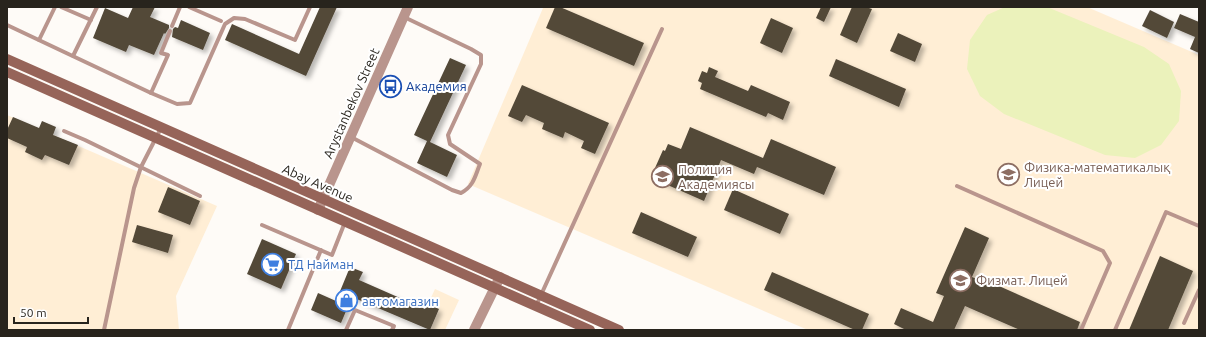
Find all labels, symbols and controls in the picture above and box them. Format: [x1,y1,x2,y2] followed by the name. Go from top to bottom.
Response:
[320,46,382,160] street label: Arystanbekov Street
[378,73,404,99] bus stop icon: Академия
[406,79,467,93] place label: Академия
[1024,160,1170,189] place label: Физика-математикалық Лицей
[281,161,355,205] street label: Abay Avenue
[996,161,1022,187] school or university icon: Физика-математикалық Лицей
[678,162,754,191] place label: Полиция Академиясы
[650,163,676,189] school or university icon: Полиция Академиясы
[259,251,285,277] supermarket icon: ТД Найман
[288,257,354,271] place label: ТД Найман
[947,267,973,293] school or university icon: Физмат. Лицей
[976,273,1068,287] place label: Физмат. Лицей
[334,288,360,314] shop icon: автомагазин
[362,294,439,308] place label: автомагазин
[14,299,88,325] scale bar
[20,306,47,319] text: 50 m

